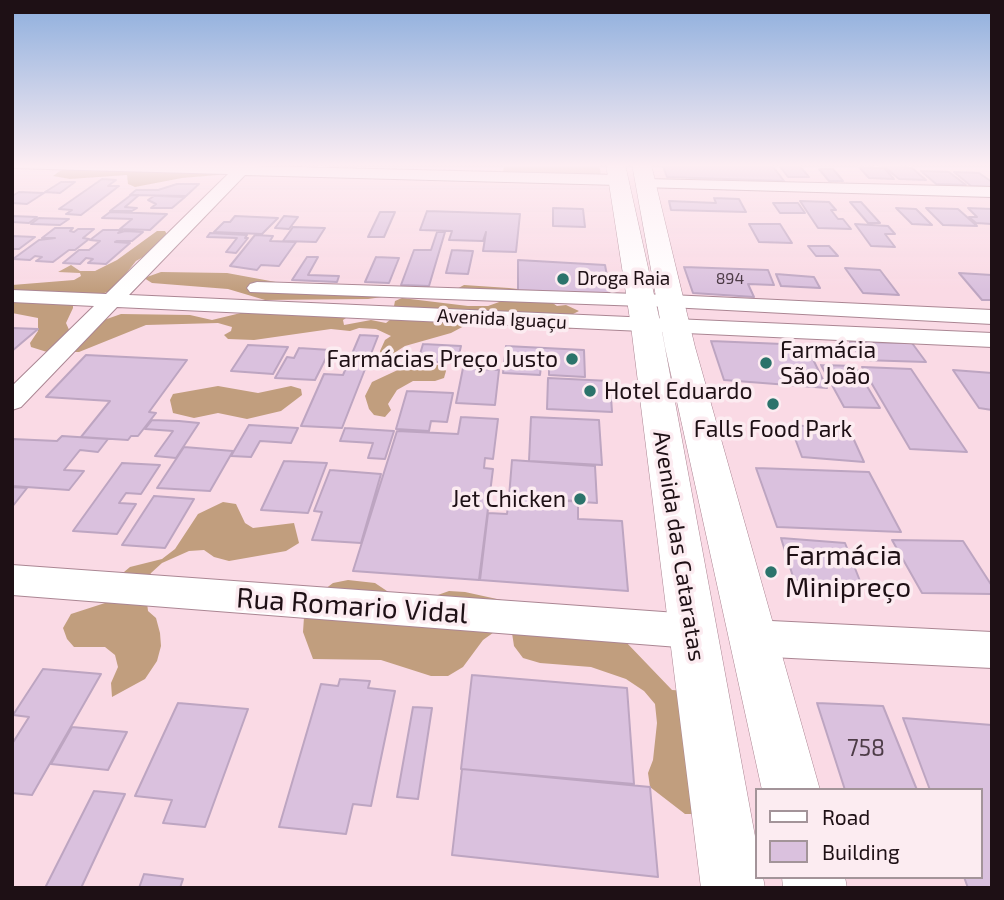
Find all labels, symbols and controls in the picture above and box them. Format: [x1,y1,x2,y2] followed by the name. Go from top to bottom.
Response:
[577,268,670,290] place label: Droga Raia
[716,269,744,289] house number: 894
[555,271,571,287] marker: Droga Raia
[437,304,567,334] street label: Avenida Iguaçu
[780,336,876,390] place label: Farmácia São João
[327,345,558,373] place label: Farmácias Preço Justo
[564,351,580,367] marker: Farmácias Preço Justo
[758,355,774,371] marker: Farmácia São João
[604,377,753,405] place label: Hotel Eduardo
[582,383,598,399] marker: Hotel Eduardo
[765,396,781,412] marker: Falls Food Park
[694,415,852,443] place label: Falls Food Park
[647,429,711,663] street label: Avenida das Cataratas
[451,485,566,513] place label: Jet Chicken
[572,491,588,507] marker: Jet Chicken
[785,539,911,605] place label: Farmácia Minipreço
[763,564,779,580] marker: Farmácia Minipreço
[235,581,469,631] street label: Rua Romario Vidal
[847,734,885,762] house number: 758
[755,788,983,879] legend
[822,804,870,829] text: Road
[822,839,900,864] text: Building

